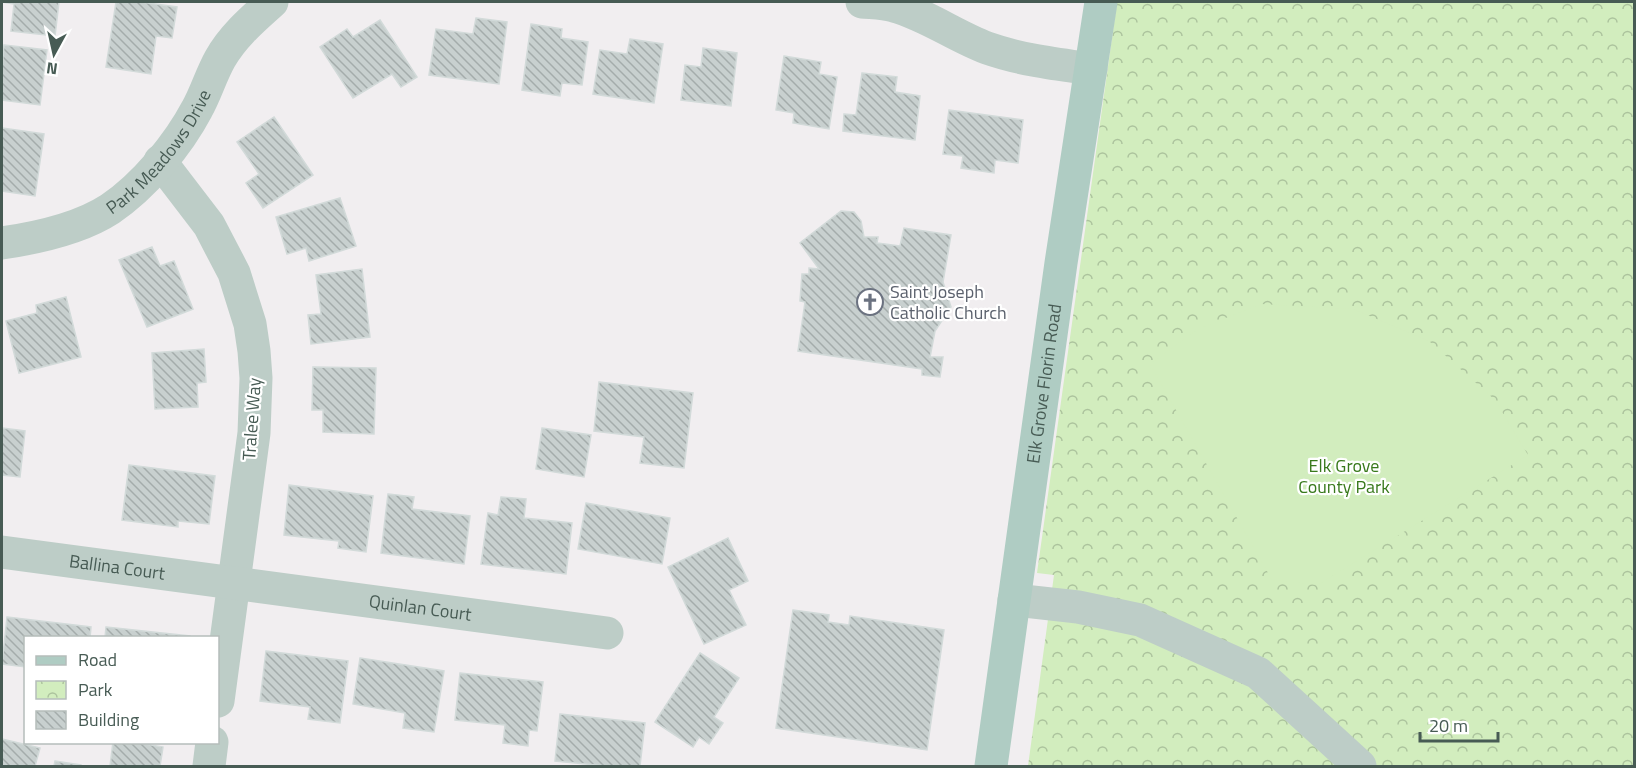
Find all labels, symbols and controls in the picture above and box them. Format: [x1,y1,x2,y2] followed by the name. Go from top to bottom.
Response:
[24,24,84,84] north arrow
[45,56,59,82] text: N
[100,85,218,221] street label: Park Meadows Drive
[890,278,1007,326] place label: Saint Joseph Catholic Church
[855,287,885,317] church icon: Saint Joseph Catholic Church
[1019,302,1068,465] street label: Elk Grove Florin Road
[235,376,268,461] street label: Tralee Way
[1298,452,1390,500] park label: Elk Grove County Park
[67,547,167,587] street label: Ballina Court
[367,587,474,628] street label: Quinlan Court
[24,636,219,744] legend
[78,646,117,673] text: Road
[78,676,113,703] text: Park
[1420,705,1498,743] scale bar
[78,706,139,733] text: Building
[1429,712,1468,739] text: 20 m

